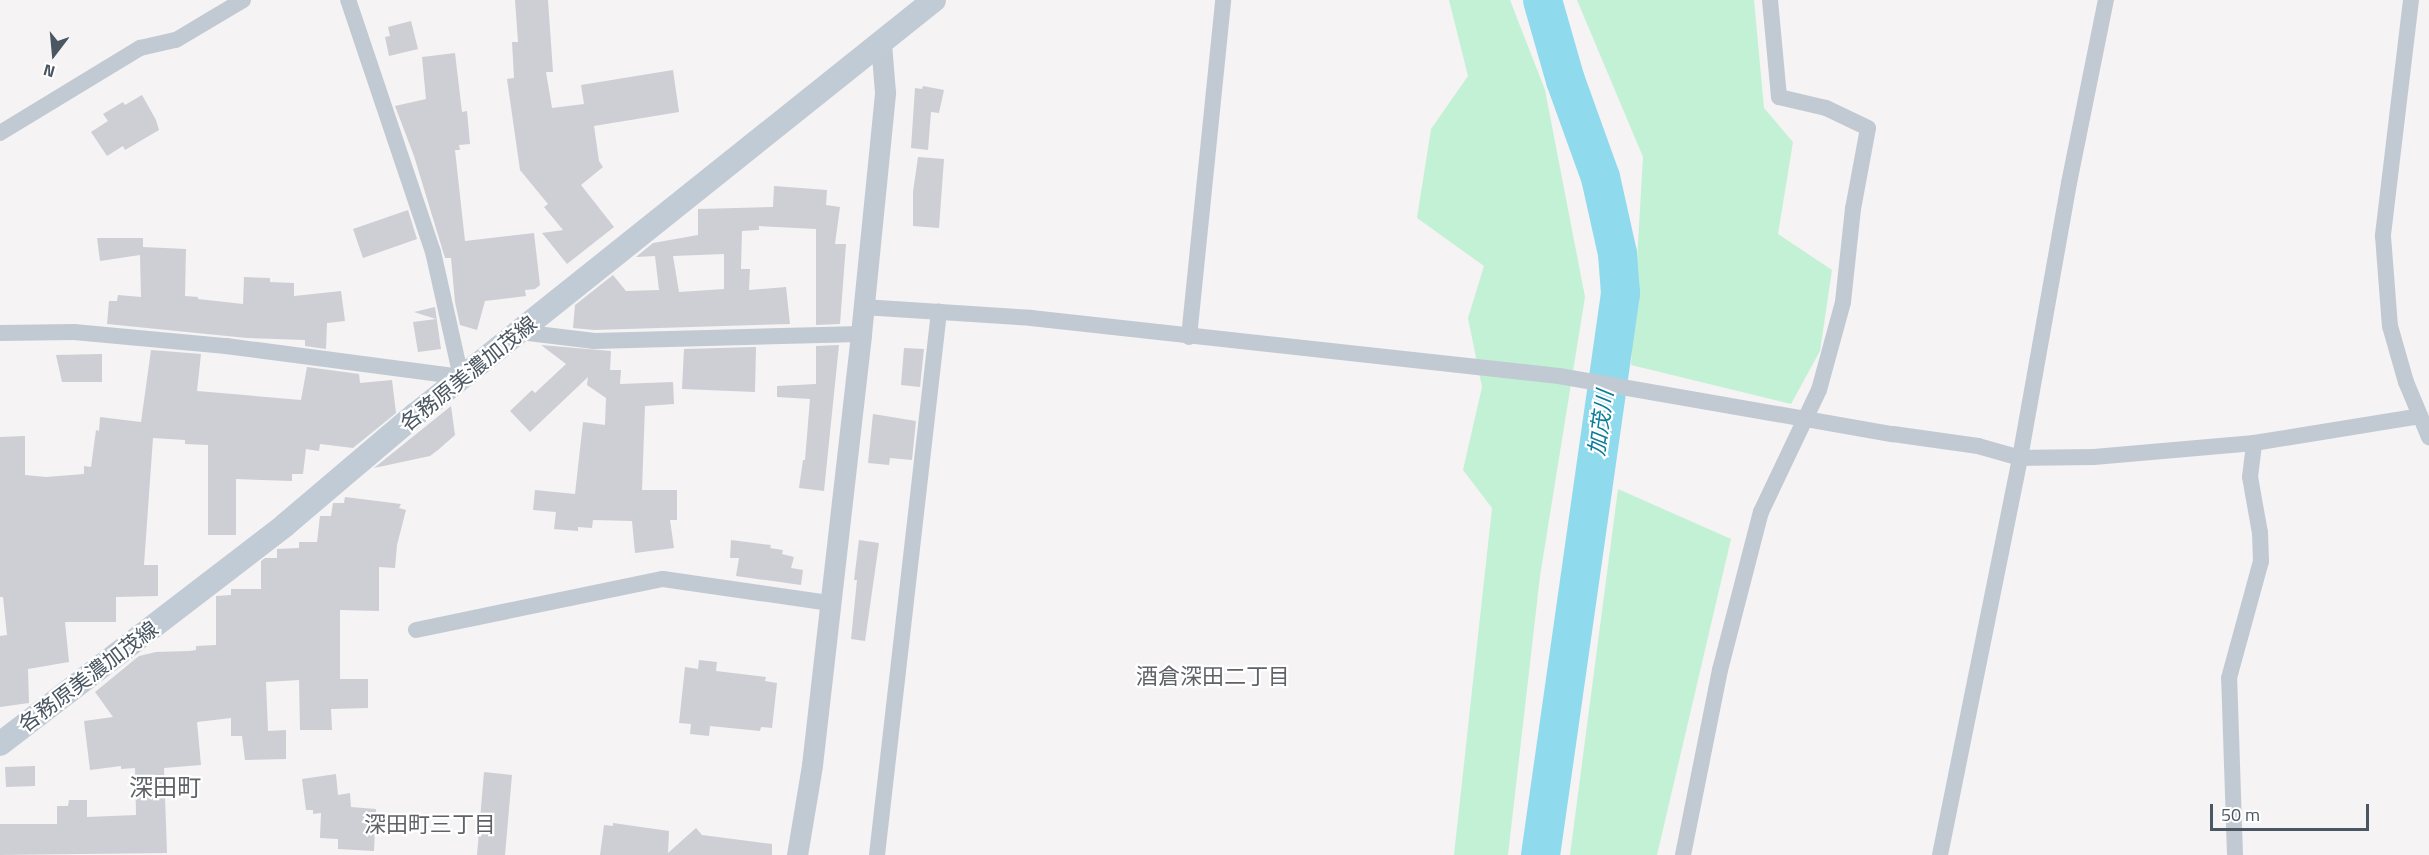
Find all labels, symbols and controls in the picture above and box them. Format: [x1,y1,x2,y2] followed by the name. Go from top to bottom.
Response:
[24,24,84,84] north arrow
[40,58,58,84] text: N
[395,310,541,436] street label: 各務原美濃加茂線
[1583,388,1619,458] water label: 加茂川
[13,615,163,737] street label: 各務原美濃加茂線
[1136,664,1290,690] district label: 酒倉深田二丁目
[129,774,201,802] district label: 深田町
[2213,792,2372,830] scale bar
[2221,801,2260,828] text: 50 m
[364,812,496,838] district label: 深田町三丁目

